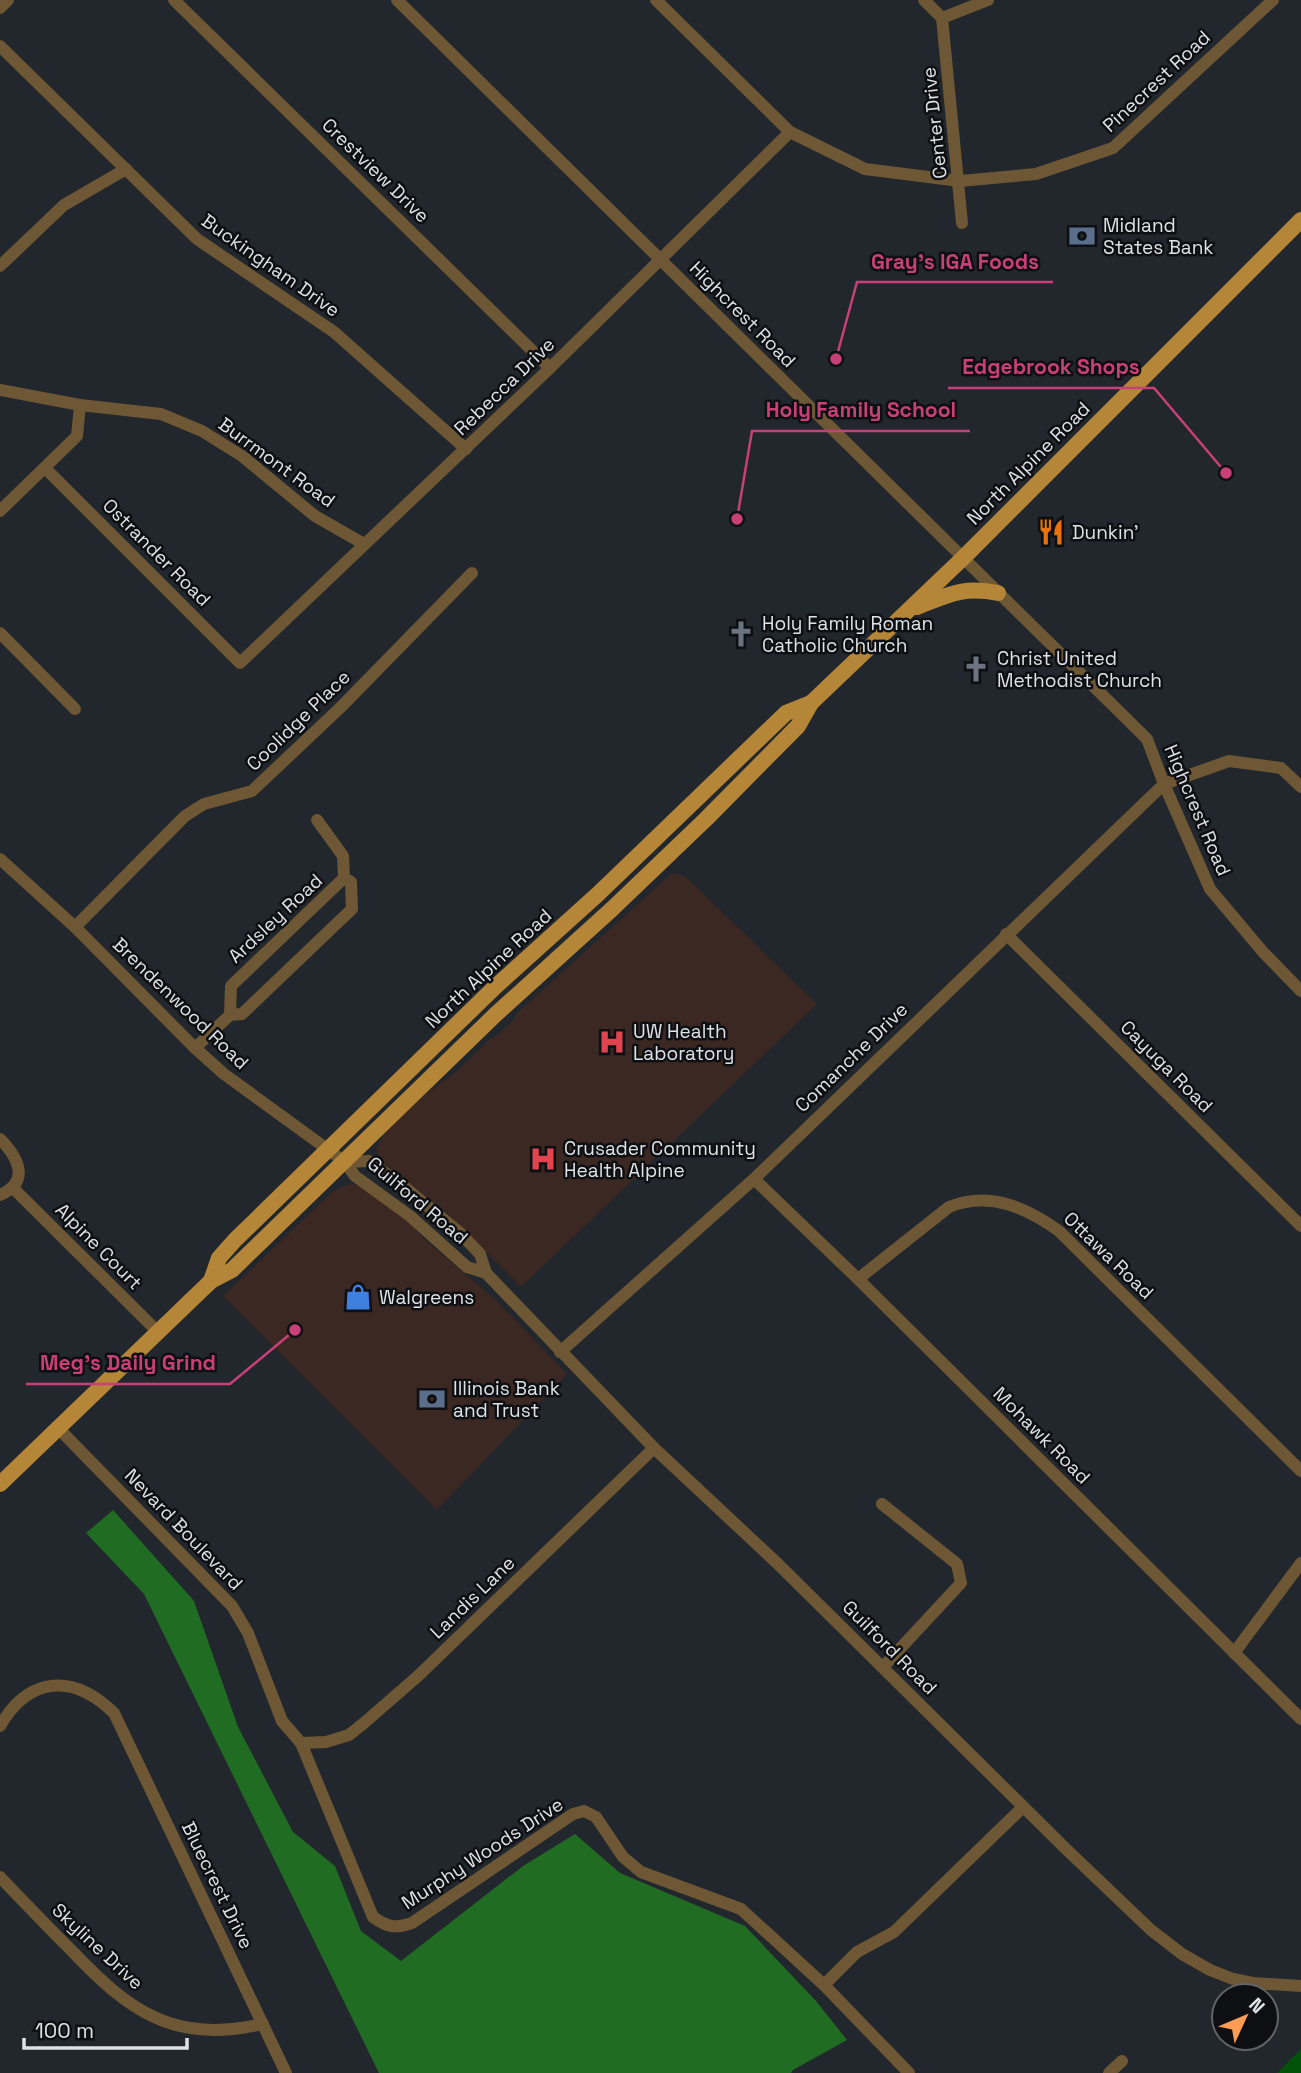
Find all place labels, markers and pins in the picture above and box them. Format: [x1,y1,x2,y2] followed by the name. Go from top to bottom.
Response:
[1103,213,1214,260] place label: Midland States Bank
[1067,221,1097,251] bank icon: Midland States Bank
[857,240,1053,282] callout: Gray's IGA Foods
[948,346,1154,388] callout: Edgebrook Shops
[752,389,970,431] callout: Holy Family School
[1036,517,1066,547] restaurant icon: Dunkin'
[1072,520,1139,545] place label: Dunkin'
[762,611,933,658] place label: Holy Family Roman Catholic Church
[726,619,756,649] church icon: Holy Family Roman Catholic Church
[997,646,1162,693] place label: Christ United Methodist Church
[961,654,991,684] church icon: Christ United Methodist Church
[633,1019,734,1066] place label: UW Health Laboratory
[597,1027,627,1057] hospital icon: UW Health Laboratory
[564,1136,756,1183] place label: Crusader Community Health Alpine
[528,1144,558,1174] hospital icon: Crusader Community Health Alpine
[343,1282,373,1312] shop icon: Walgreens
[379,1285,474,1310] place label: Walgreens
[26,1342,230,1384] callout: Meg's Daily Grind
[453,1376,560,1423] place label: Illinois Bank and Trust
[417,1384,447,1414] bank icon: Illinois Bank and Trust

